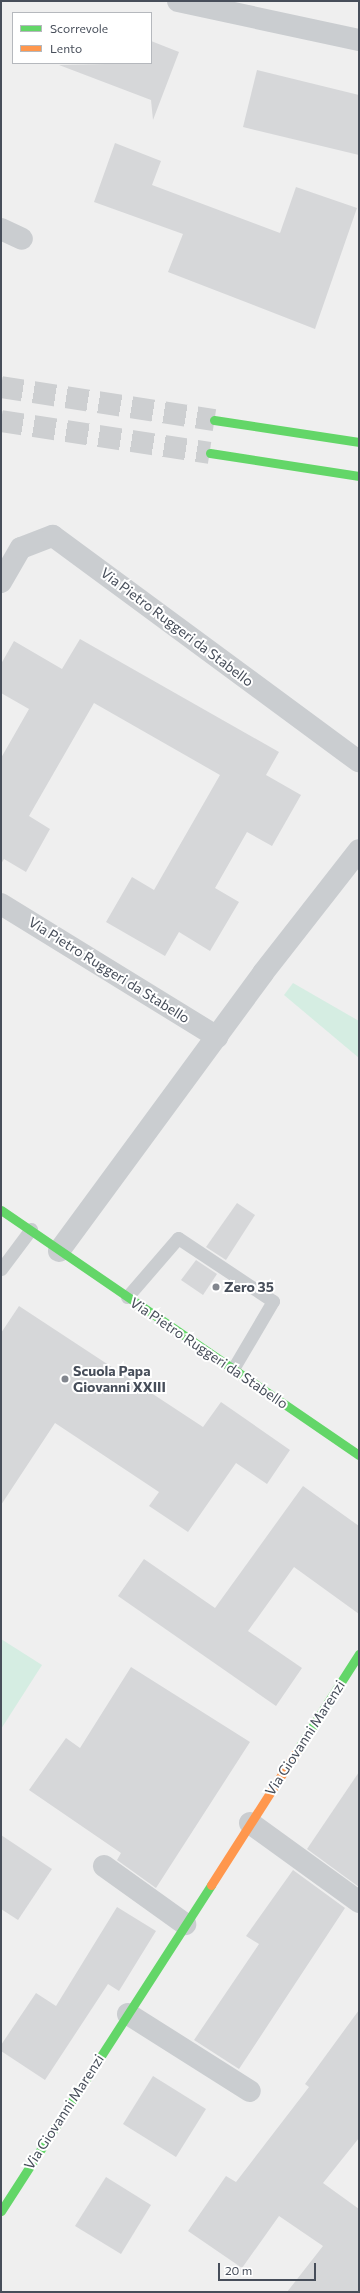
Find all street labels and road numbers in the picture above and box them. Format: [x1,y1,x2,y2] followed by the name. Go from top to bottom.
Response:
[97,564,257,690] street label: Via Pietro Ruggeri da Stabello
[25,913,193,1027] street label: Via Pietro Ruggeri da Stabello
[127,1294,291,1412] street label: Via Pietro Ruggeri da Stabello
[262,1677,348,1799] street label: Via Giovanni Marenzi
[21,2051,107,2173] street label: Via Giovanni Marenzi

